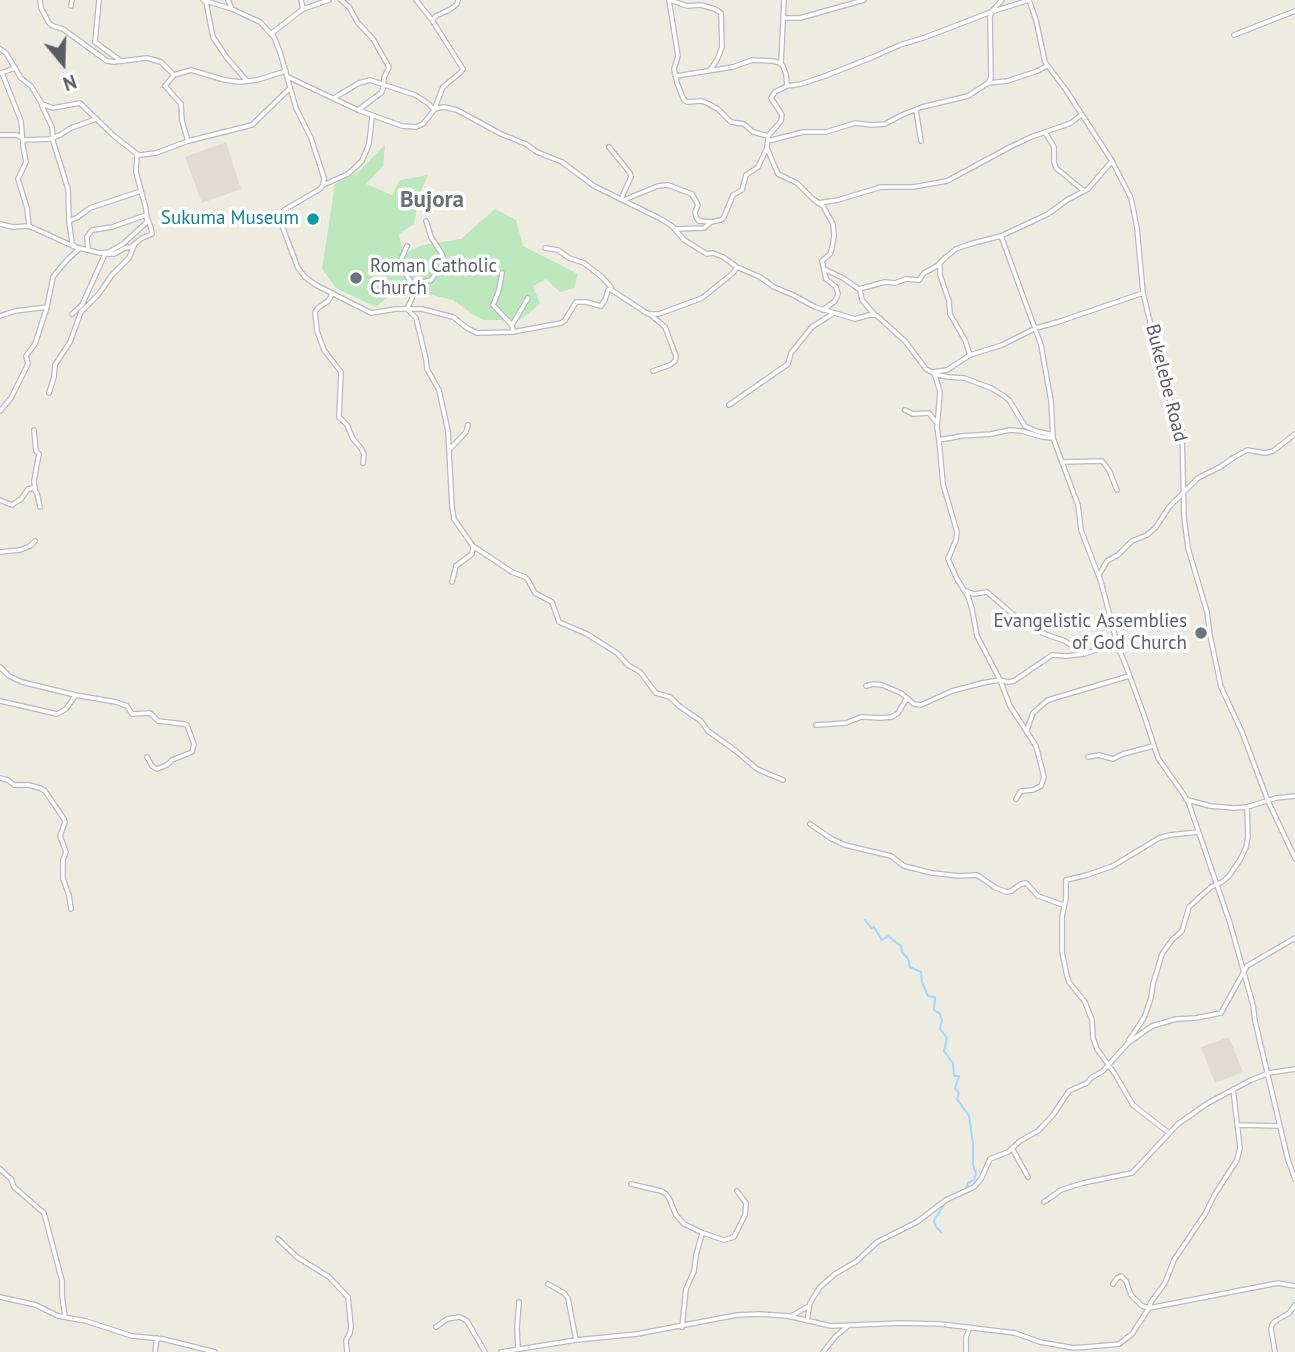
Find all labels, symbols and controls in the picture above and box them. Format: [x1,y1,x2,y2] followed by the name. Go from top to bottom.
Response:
[28,28,98,98] north arrow
[60,69,80,96] text: N
[400,186,464,214] district label: Bujora
[161,208,299,230] place label: Sukuma Museum
[305,211,321,227] marker: Sukuma Museum
[370,256,497,300] place label: Roman Catholic Church
[348,270,364,286] marker: Roman Catholic Church
[1140,322,1192,444] street label: Bukelebe Road
[993,611,1187,655] place label: Evangelistic Assemblies of God Church
[1193,625,1209,641] marker: Evangelistic Assemblies of God Church

